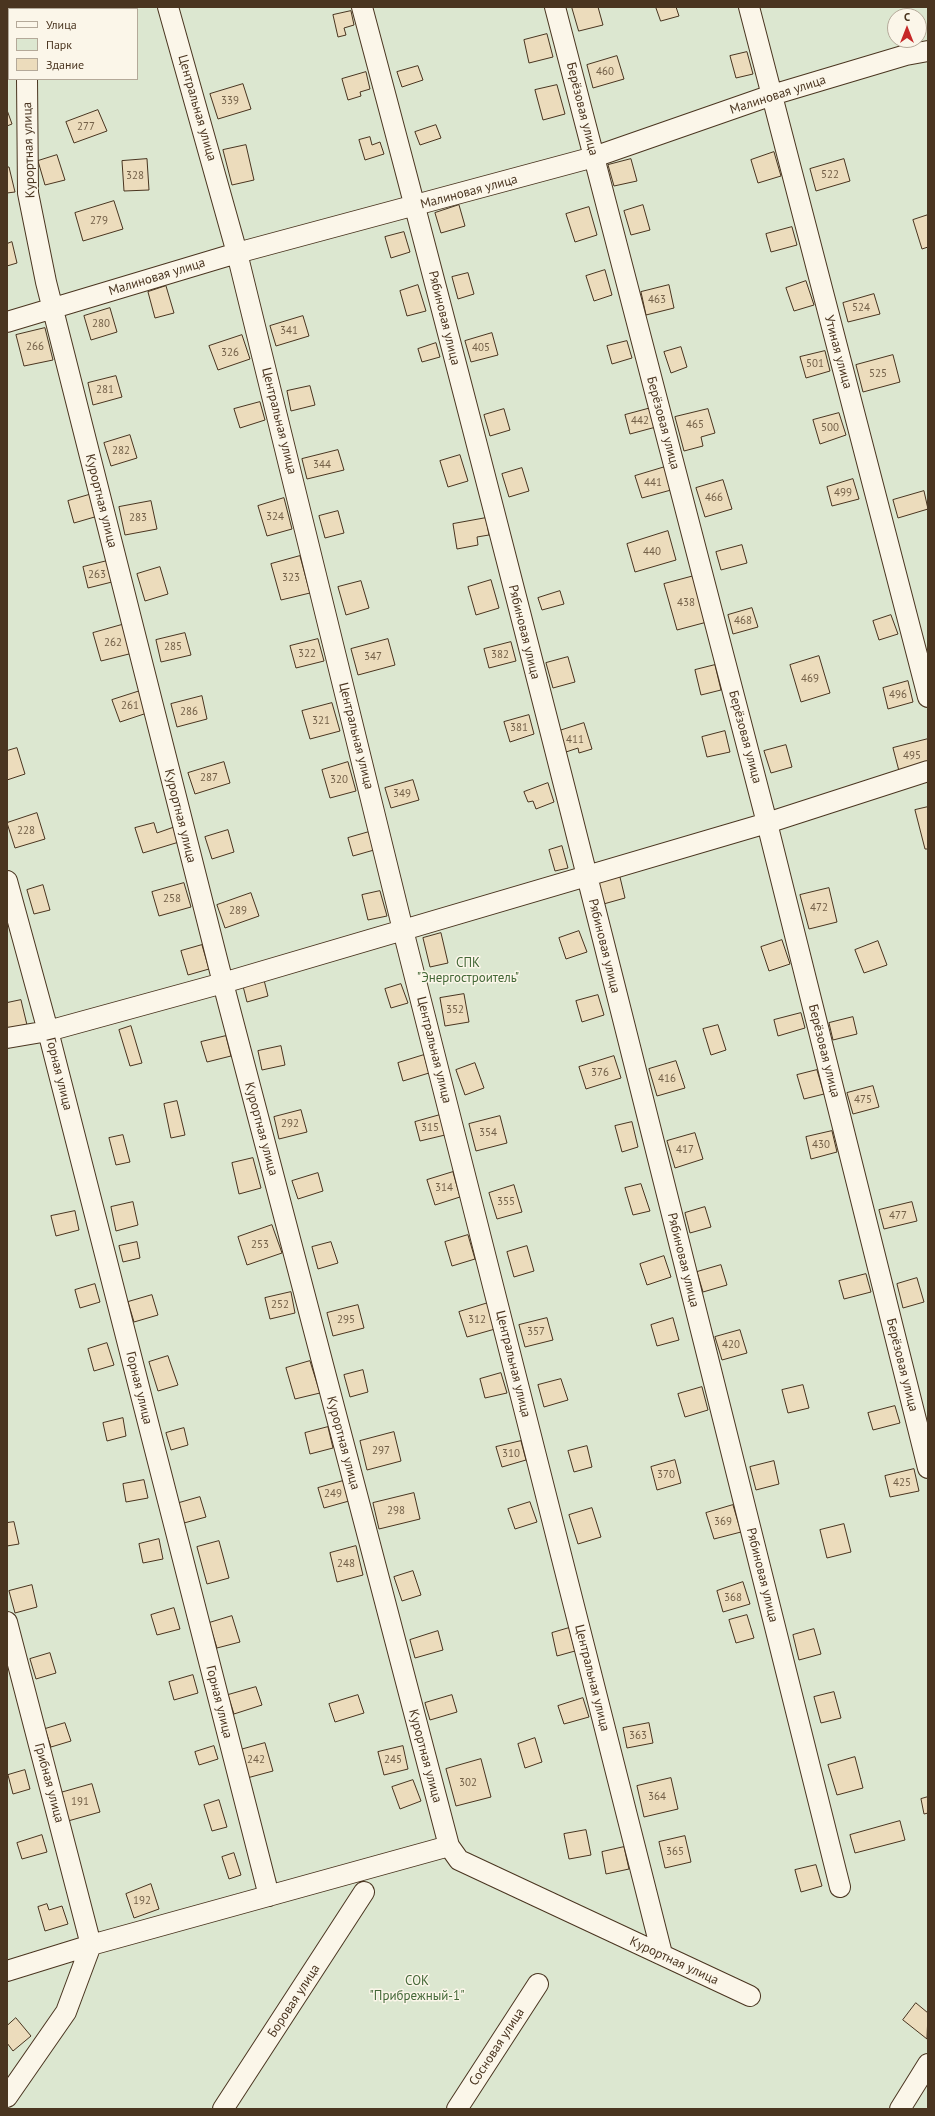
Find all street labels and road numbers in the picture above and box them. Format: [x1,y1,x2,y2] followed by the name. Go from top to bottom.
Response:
[174,53,220,163] street label: Центральная улица
[563,61,601,157] street label: Берёзовая улица
[728,72,828,118] street label: Малиновая улица
[20,102,38,198] street label: Курортная улица
[419,172,519,212] street label: Малиновая улица
[107,255,207,299] street label: Малиновая улица
[425,269,463,367] street label: Рябиновая улица
[821,314,855,390] street label: Утиная улица
[258,366,300,476] street label: Центральная улица
[643,375,683,471] street label: Берёзовая улица
[82,452,120,550] street label: Курортная улица
[505,583,543,681] street label: Рябиновая улица
[335,681,377,791] street label: Центральная улица
[725,689,765,785] street label: Берёзовая улица
[161,767,199,865] street label: Курортная улица
[585,897,623,995] street label: Рябиновая улица
[413,995,455,1105] street label: Центральная улица
[805,1003,843,1099] street label: Берёзовая улица
[42,1036,76,1112] street label: Горная улица
[241,1081,281,1177] street label: Курортная улица
[664,1211,702,1309] street label: Рябиновая улица
[492,1309,534,1419] street label: Центральная улица
[883,1317,921,1413] street label: Берёзовая улица
[122,1350,156,1426] street label: Горная улица
[323,1395,363,1491] street label: Курортная улица
[743,1526,781,1624] street label: Рябиновая улица
[571,1623,613,1733] street label: Центральная улица
[202,1664,236,1740] street label: Горная улица
[405,1708,445,1804] street label: Курортная улица
[31,1742,67,1824] street label: Грибная улица
[627,1934,721,1988] street label: Курортная улица
[265,1962,323,2040] street label: Боровая улица
[466,2005,528,2089] street label: Сосновая улица

